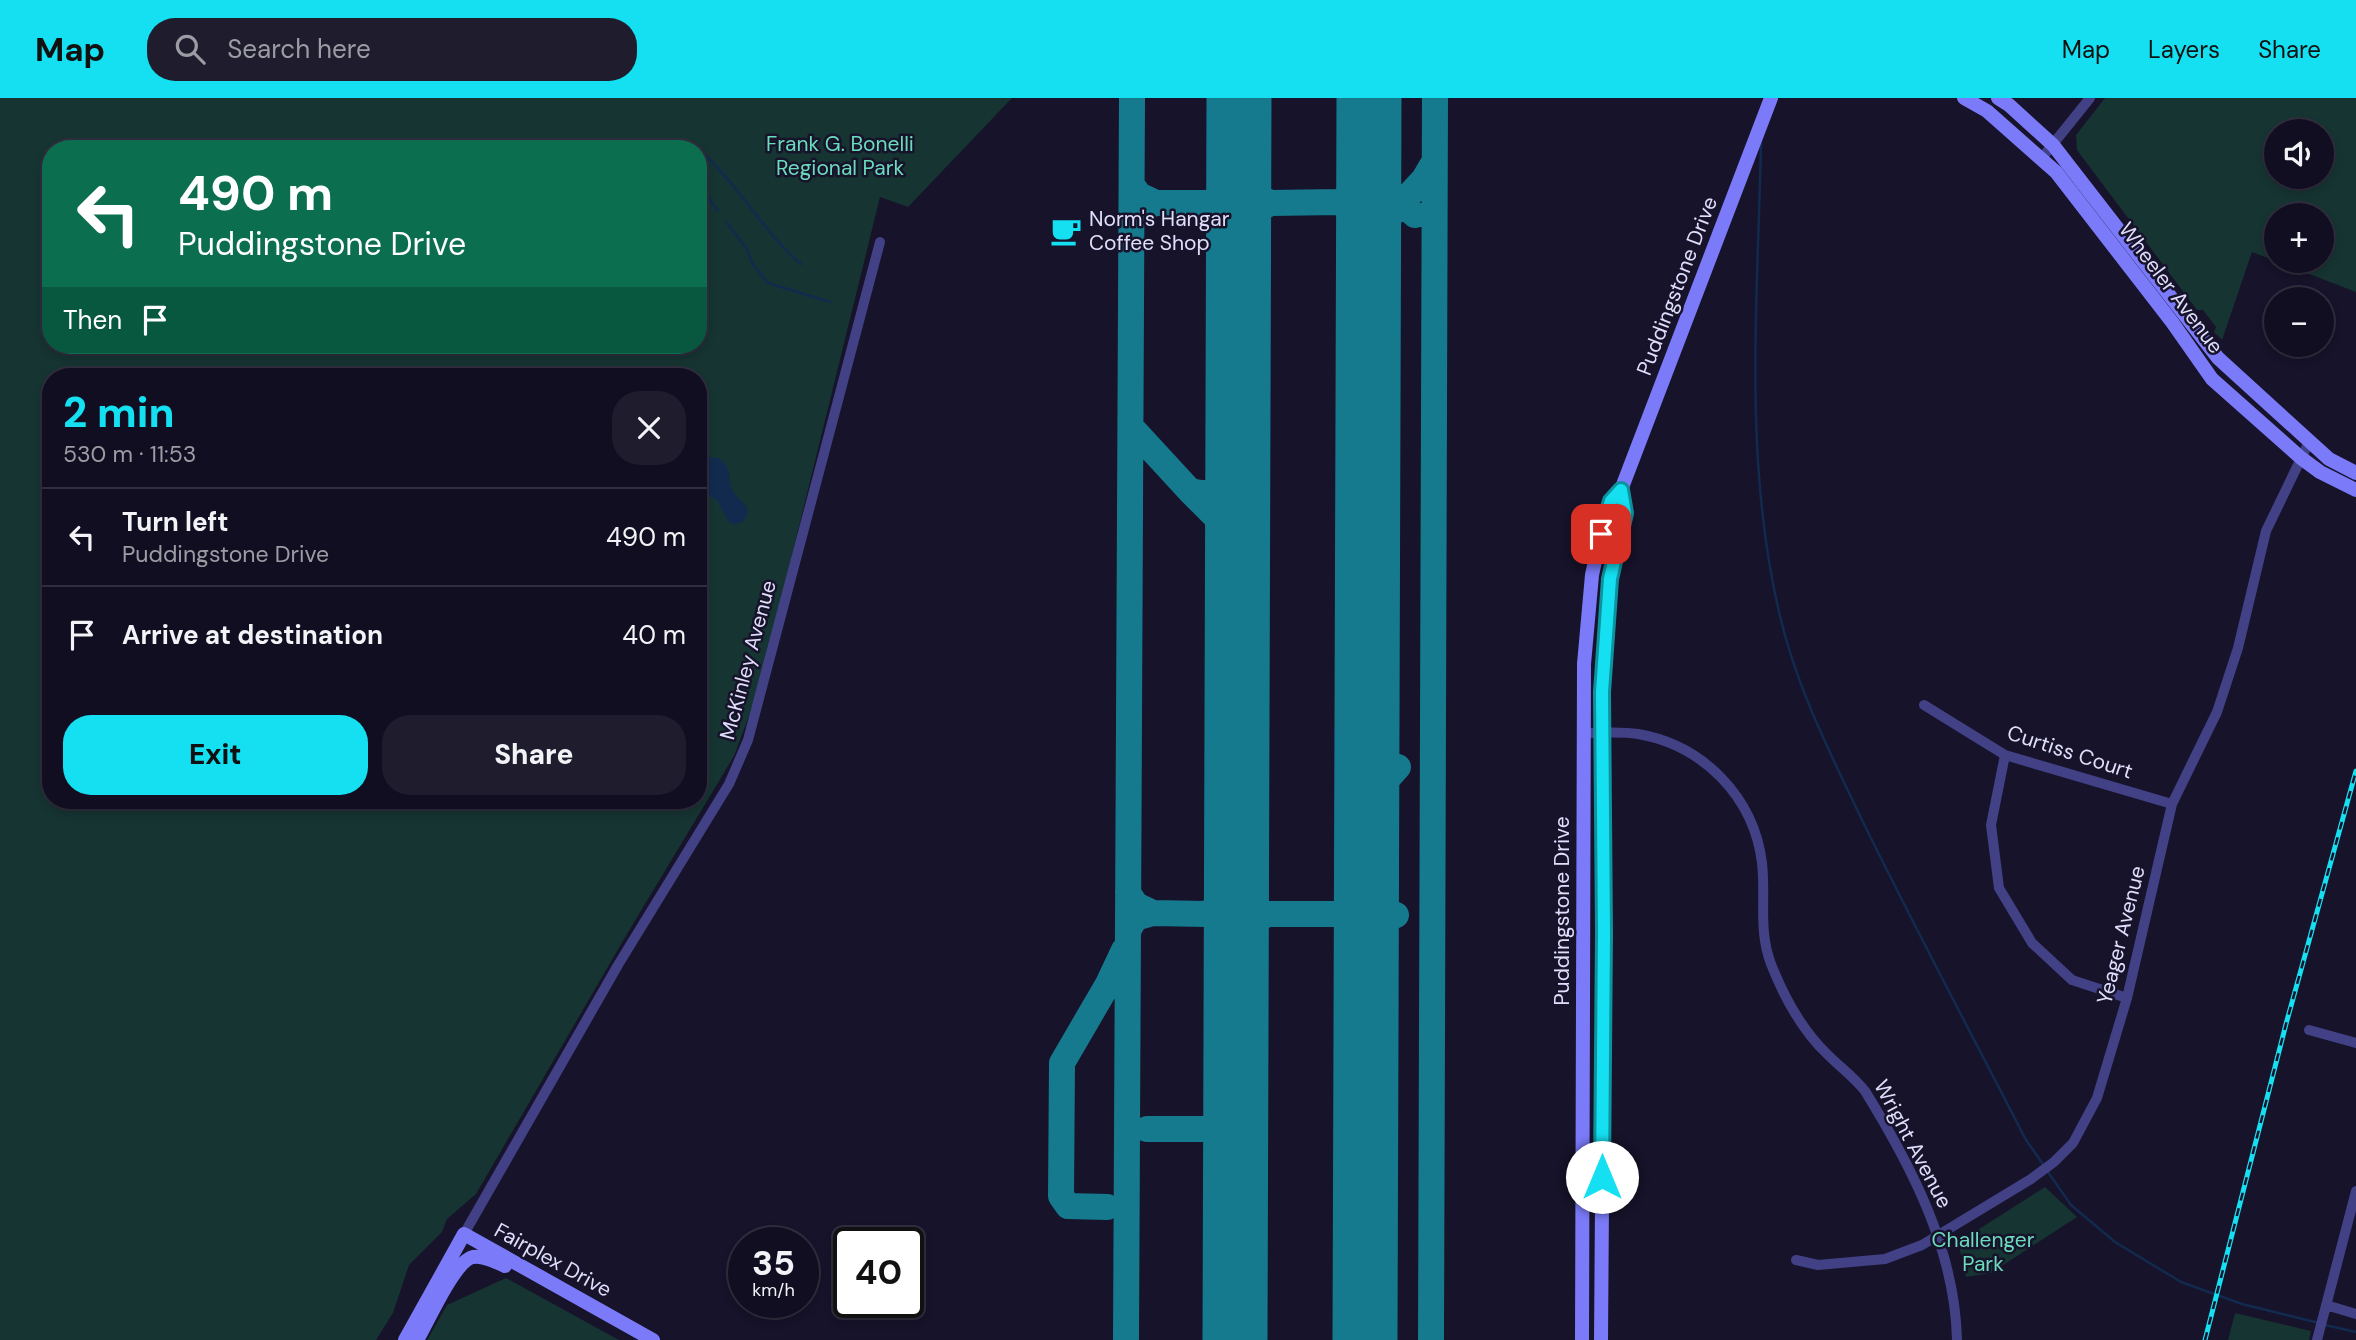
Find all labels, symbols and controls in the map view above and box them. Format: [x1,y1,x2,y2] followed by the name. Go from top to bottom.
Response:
[147,18,637,81] search box
[35,28,105,71] text: Map
[171,30,209,68] icon: search
[227,32,371,66] text: Search here
[2062,34,2110,65] text: Map
[2148,34,2220,65] text: Layers
[2258,34,2321,65] text: Share
[2264,119,2334,357] map controls
[2264,119,2334,189] button: sound
[766,130,914,182] park label: Frank G. Bonelli Regional Park
[178,161,333,225] text: 490 m
[63,168,154,259] icon: left
[1630,193,1724,379] street label: Puddingstone Drive
[2264,203,2334,273] button: +
[1089,205,1230,257] place label: Norm's Hangar Coffee Shop
[1049,214,1083,248] cafe icon: Norm's Hangar Coffee Shop
[2112,217,2230,359] street label: Wheeler Avenue
[178,223,466,265] text: Puddingstone Drive
[2264,287,2334,357] button: −
[136,301,174,339] icon: arrive
[63,303,122,337] text: Then
[63,385,174,440] text: 2 min
[612,391,686,465] button: close
[63,439,196,469] text: 530 m · 11:53
[1571,504,1631,564] pin
[122,505,229,539] text: Turn left
[1582,515,1620,553] icon: arrive
[63,518,101,556] icon: left
[606,520,686,554] text: 490 m
[122,539,329,569] text: Puddingstone Drive
[713,577,783,743] street label: McKinley Avenue
[63,616,101,654] icon: arrive
[122,618,383,652] text: Arrive at destination
[622,618,686,652] text: 40 m
[63,715,368,795] button: Exit
[382,715,686,795] button: Share
[2004,719,2136,785] street label: Curtiss Court
[1548,816,1576,1006] street label: Puddingstone Drive
[2090,863,2152,1007] street label: Yeager Avenue
[1867,1075,1959,1213] street label: Wright Avenue
[1565,1140,1639,1214] position arrow
[489,1216,617,1304] street label: Fairplex Drive
[1932,1226,2035,1278] park label: Challenger Park
[833,1227,924,1318] speed limit sign: 40
[752,1240,795,1286] text: 35
[752,1278,795,1302] text: km/h

